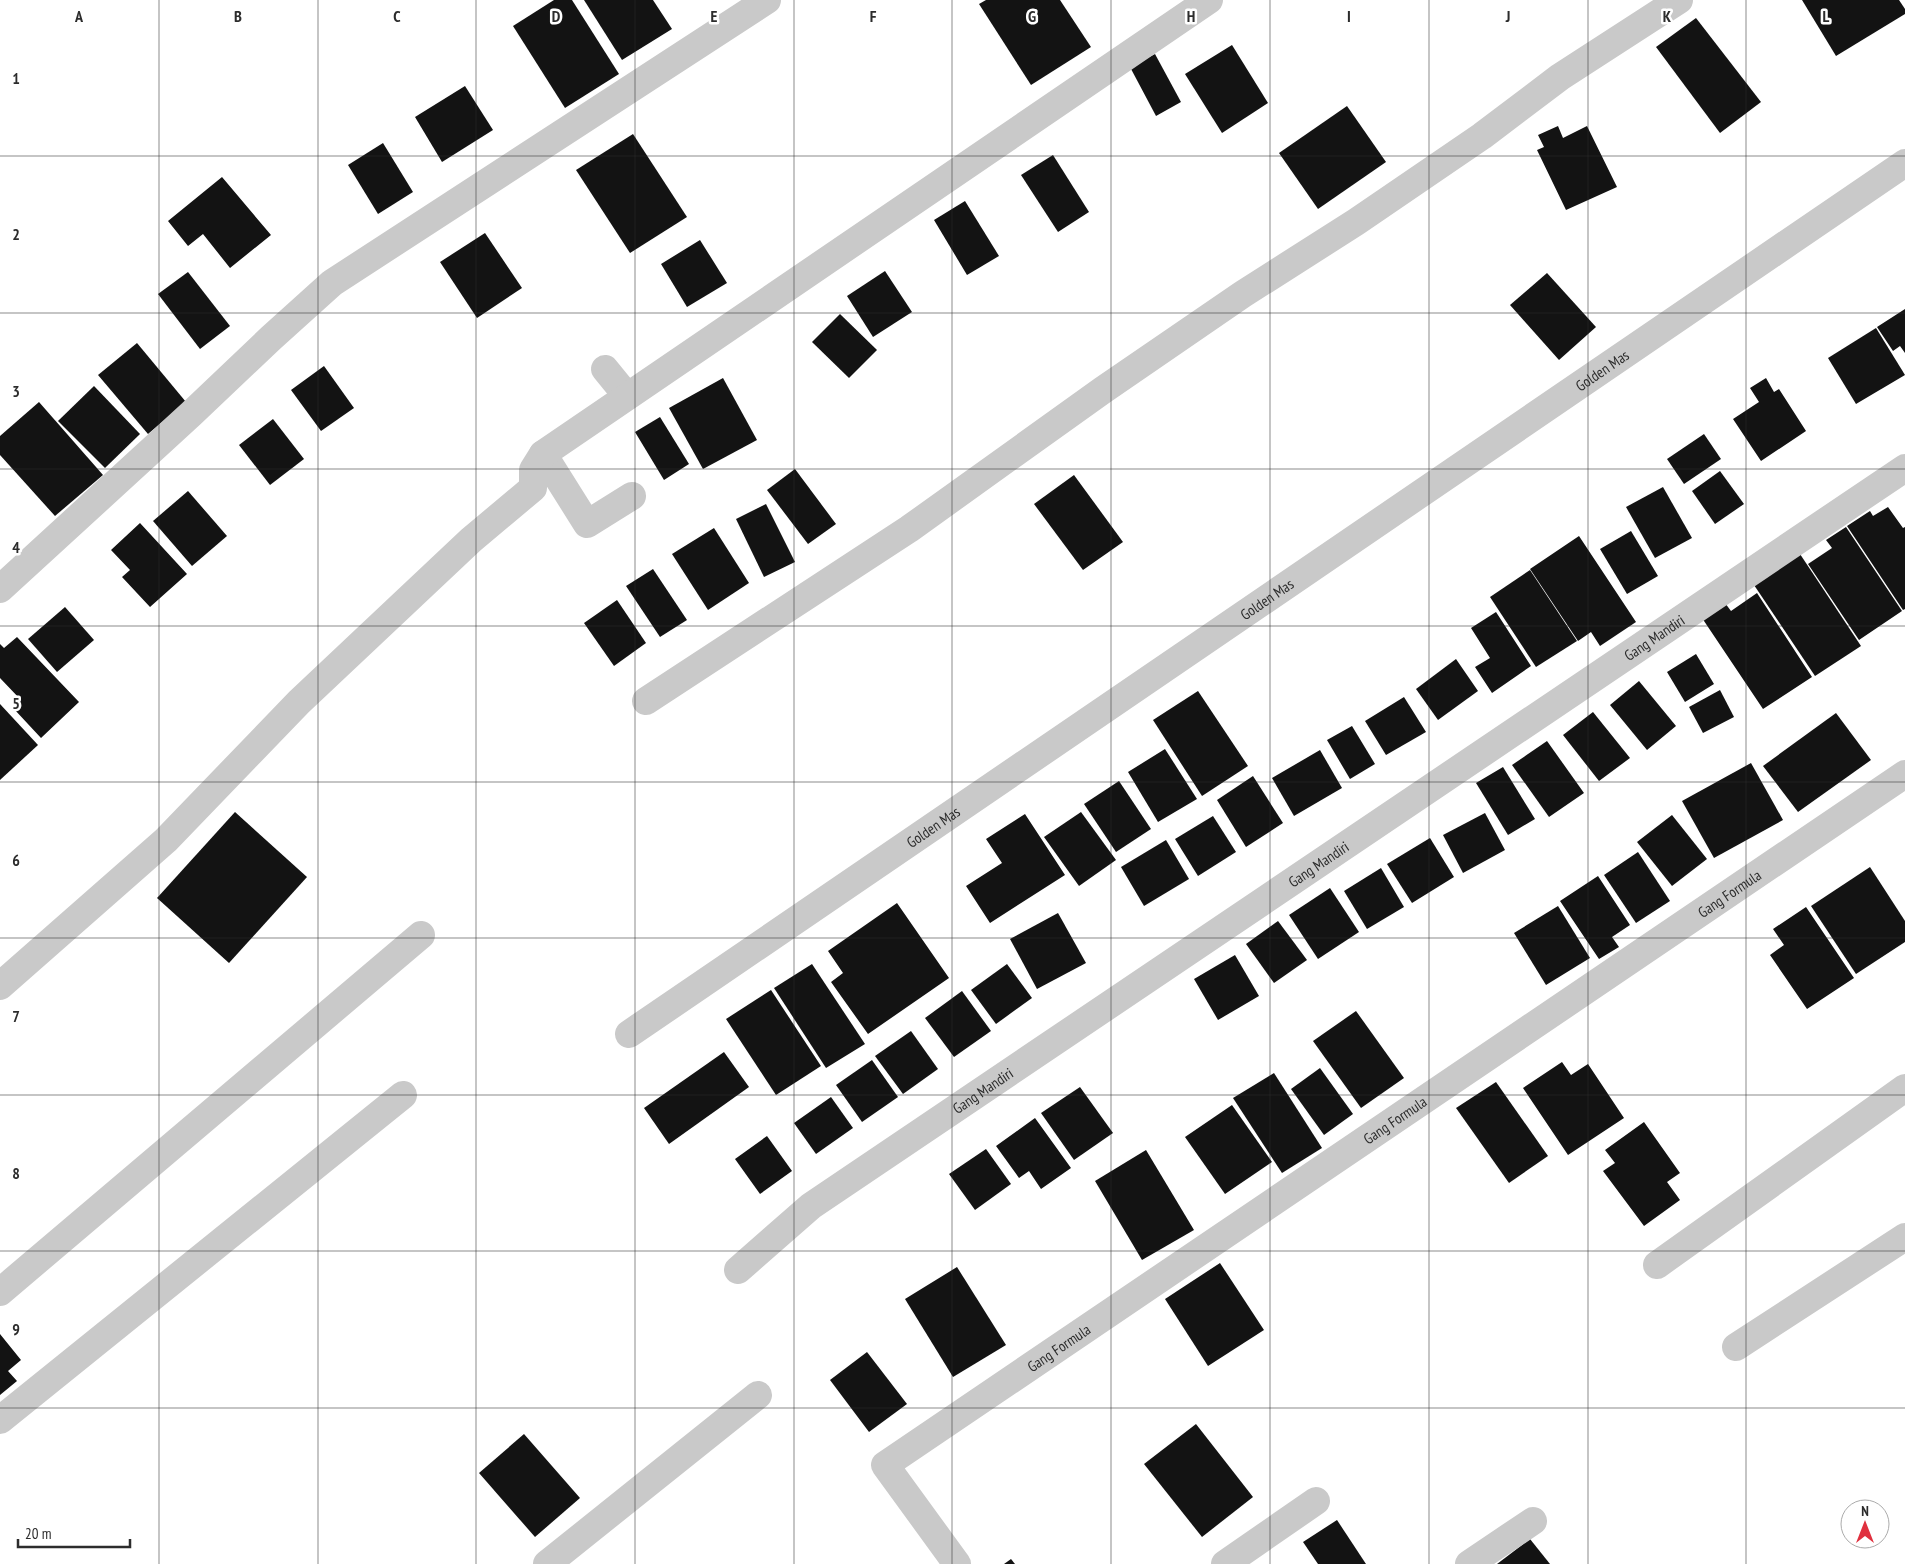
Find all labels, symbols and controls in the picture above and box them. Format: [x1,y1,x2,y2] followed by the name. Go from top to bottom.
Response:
[74,6,84,26] text: A
[234,6,242,26] text: B
[393,6,401,26] text: C
[552,6,561,26] text: D
[711,6,718,26] text: E
[870,6,877,26] text: F
[1028,6,1036,26] text: G
[1187,6,1195,26] text: H
[1347,6,1351,26] text: I
[1505,6,1510,26] text: J
[1663,6,1672,26] text: K
[1823,6,1830,26] text: L
[12,68,20,88] text: 1
[12,224,20,244] text: 2
[1572,345,1632,395] street label: Golden Mas
[12,381,20,401] text: 3
[12,537,20,557] text: 4
[1236,574,1297,624] street label: Golden Mas
[1620,610,1688,664] street label: Gang Mandiri
[12,693,20,713] text: 5
[903,802,963,851] street label: Golden Mas
[1284,837,1352,891] street label: Gang Mandiri
[12,850,20,870] text: 6
[1694,865,1764,921] street label: Gang Formula
[12,1006,20,1026] text: 7
[949,1063,1016,1117] street label: Gang Mandiri
[1359,1092,1430,1148] street label: Gang Formula
[12,1163,20,1183] text: 8
[12,1319,20,1339] text: 9
[1023,1319,1094,1376] street label: Gang Formula
[1840,1499,1890,1549] north arrow
[1861,1502,1869,1520] text: N
[18,1516,130,1548] scale bar
[25,1524,51,1543] text: 20 m

